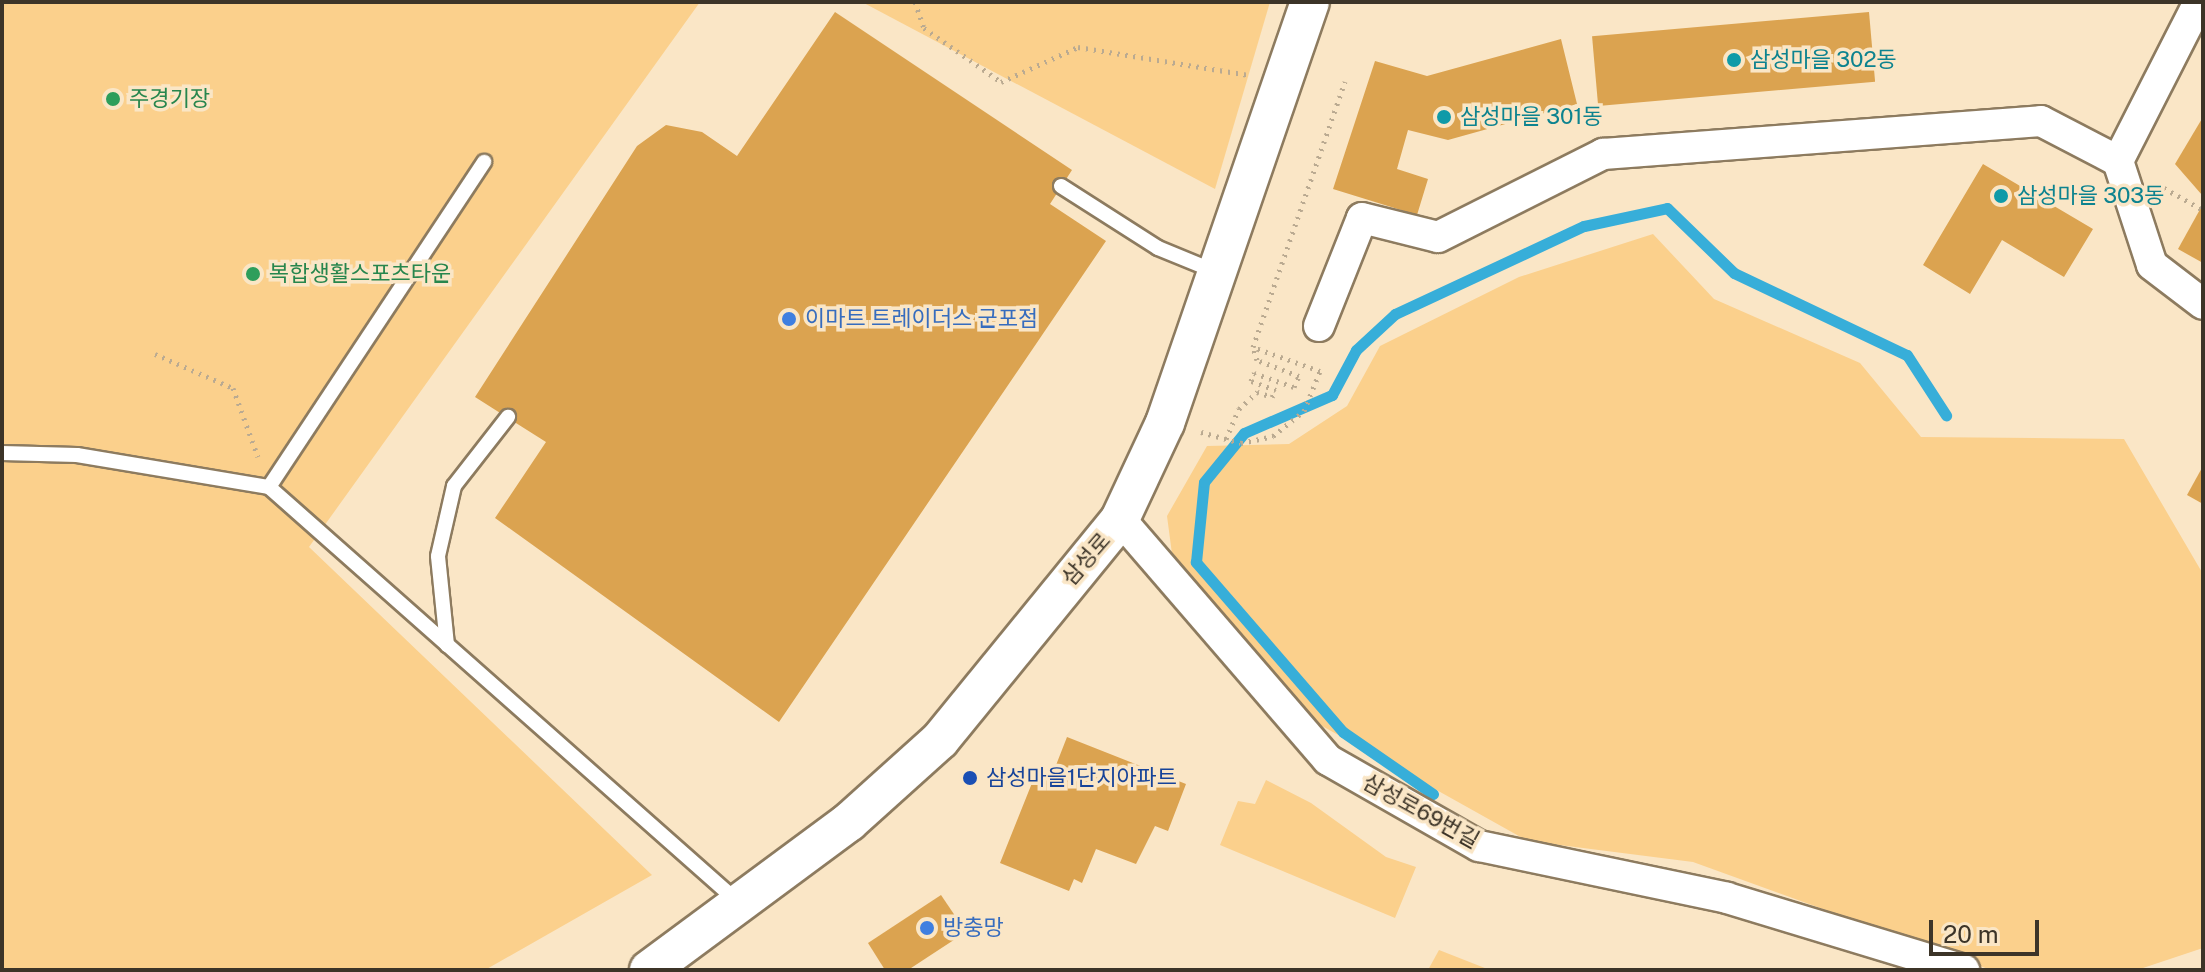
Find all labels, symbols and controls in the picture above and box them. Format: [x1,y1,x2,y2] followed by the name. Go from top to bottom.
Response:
[1750,47,1897,73] place label: 삼성마을 302동
[1725,51,1743,69] marker: 삼성마을 302동
[129,86,210,112] place label: 주경기장
[104,90,122,108] marker: 주경기장
[1460,104,1603,130] place label: 삼성마을 301동
[1435,108,1453,126] marker: 삼성마을 301동
[2017,183,2164,209] place label: 삼성마을 303동
[1992,187,2010,205] marker: 삼성마을 303동
[269,261,451,287] place label: 복합생활스포츠타운
[244,265,262,283] marker: 복합생활스포츠타운
[805,306,1038,332] place label: 이마트 트레이더스 군포점
[780,310,798,328] marker: 이마트 트레이더스 군포점
[1056,527,1116,591] street label: 삼성로
[986,765,1177,791] place label: 삼성마을1단지아파트
[1358,768,1484,854] street label: 삼성로69번길
[961,769,979,787] marker: 삼성마을1단지아파트
[1933,904,2043,954] scale bar
[943,915,1004,941] place label: 방충망
[918,919,936,937] marker: 방충망
[1943,920,1999,948] text: 20 m

